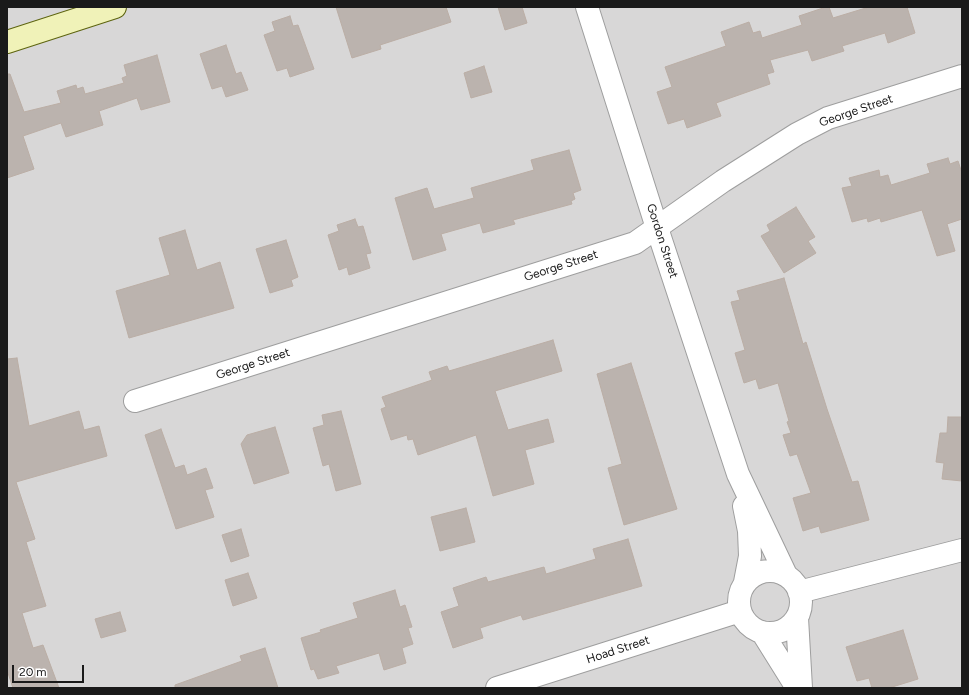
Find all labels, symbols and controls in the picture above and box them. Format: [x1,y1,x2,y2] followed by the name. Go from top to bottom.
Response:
[817,92,895,130] street label: George Street
[643,202,681,280] street label: Gordon Street
[522,247,600,285] street label: George Street
[214,345,292,383] street label: George Street
[585,633,651,667] street label: Hoad Street
[14,657,86,683] scale bar
[19,665,47,679] text: 20 m

